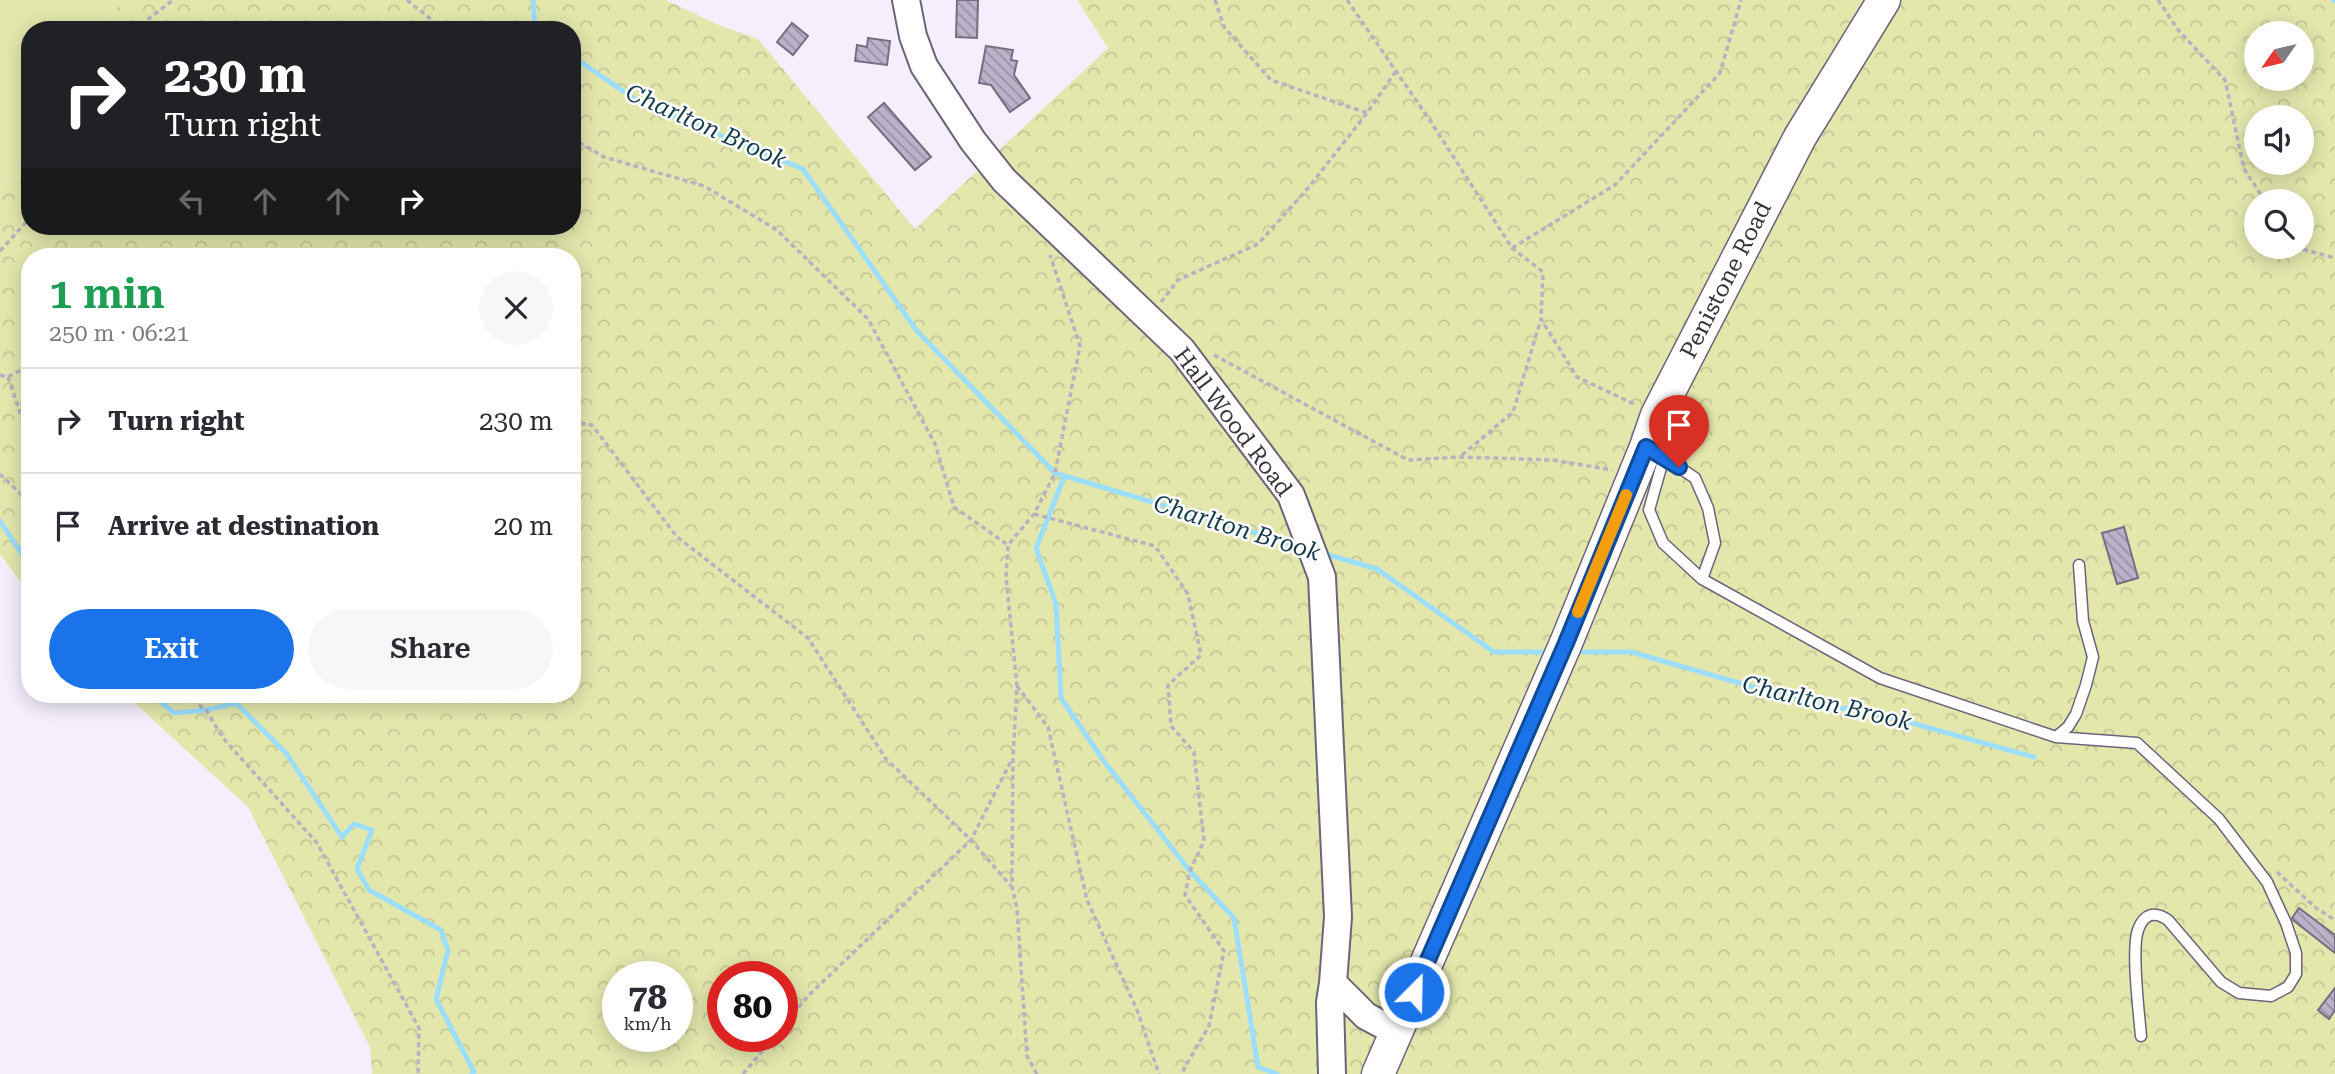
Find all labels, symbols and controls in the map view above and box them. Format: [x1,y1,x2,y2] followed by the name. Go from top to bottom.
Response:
[2244,21,2314,91] north arrow
[2244,21,2314,259] map controls
[164,47,306,104] text: 230 m
[49,49,140,140] icon: right
[621,78,791,174] water label: Charlton Brook
[2244,105,2314,175] button: sound
[164,106,321,144] text: Turn right
[173,182,211,220] icon: left
[246,182,284,220] icon: ahead
[319,182,357,220] icon: ahead
[392,182,430,220] icon: right
[2244,189,2314,259] button: search
[1675,197,1777,363] street label: Penistone Road
[49,269,165,318] text: 1 min
[479,271,553,345] button: close
[49,320,189,347] text: 250 m · 06:21
[1168,342,1298,502] street label: Hall Wood Road
[1649,395,1709,467] pin
[49,402,87,440] icon: right
[108,406,244,436] text: Turn right
[479,406,553,436] text: 230 m
[1660,406,1698,444] icon: arrive
[1150,489,1324,567] water label: Charlton Brook
[49,507,87,545] icon: arrive
[108,511,379,541] text: Arrive at destination
[494,511,553,541] text: 20 m
[49,609,294,689] button: Exit
[308,609,553,689] button: Share
[1740,670,1914,736] water label: Charlton Brook
[1377,955,1451,1029] position arrow
[707,961,798,1052] speed limit sign: 80
[628,977,667,1018] text: 78
[623,1013,672,1034] text: km/h

